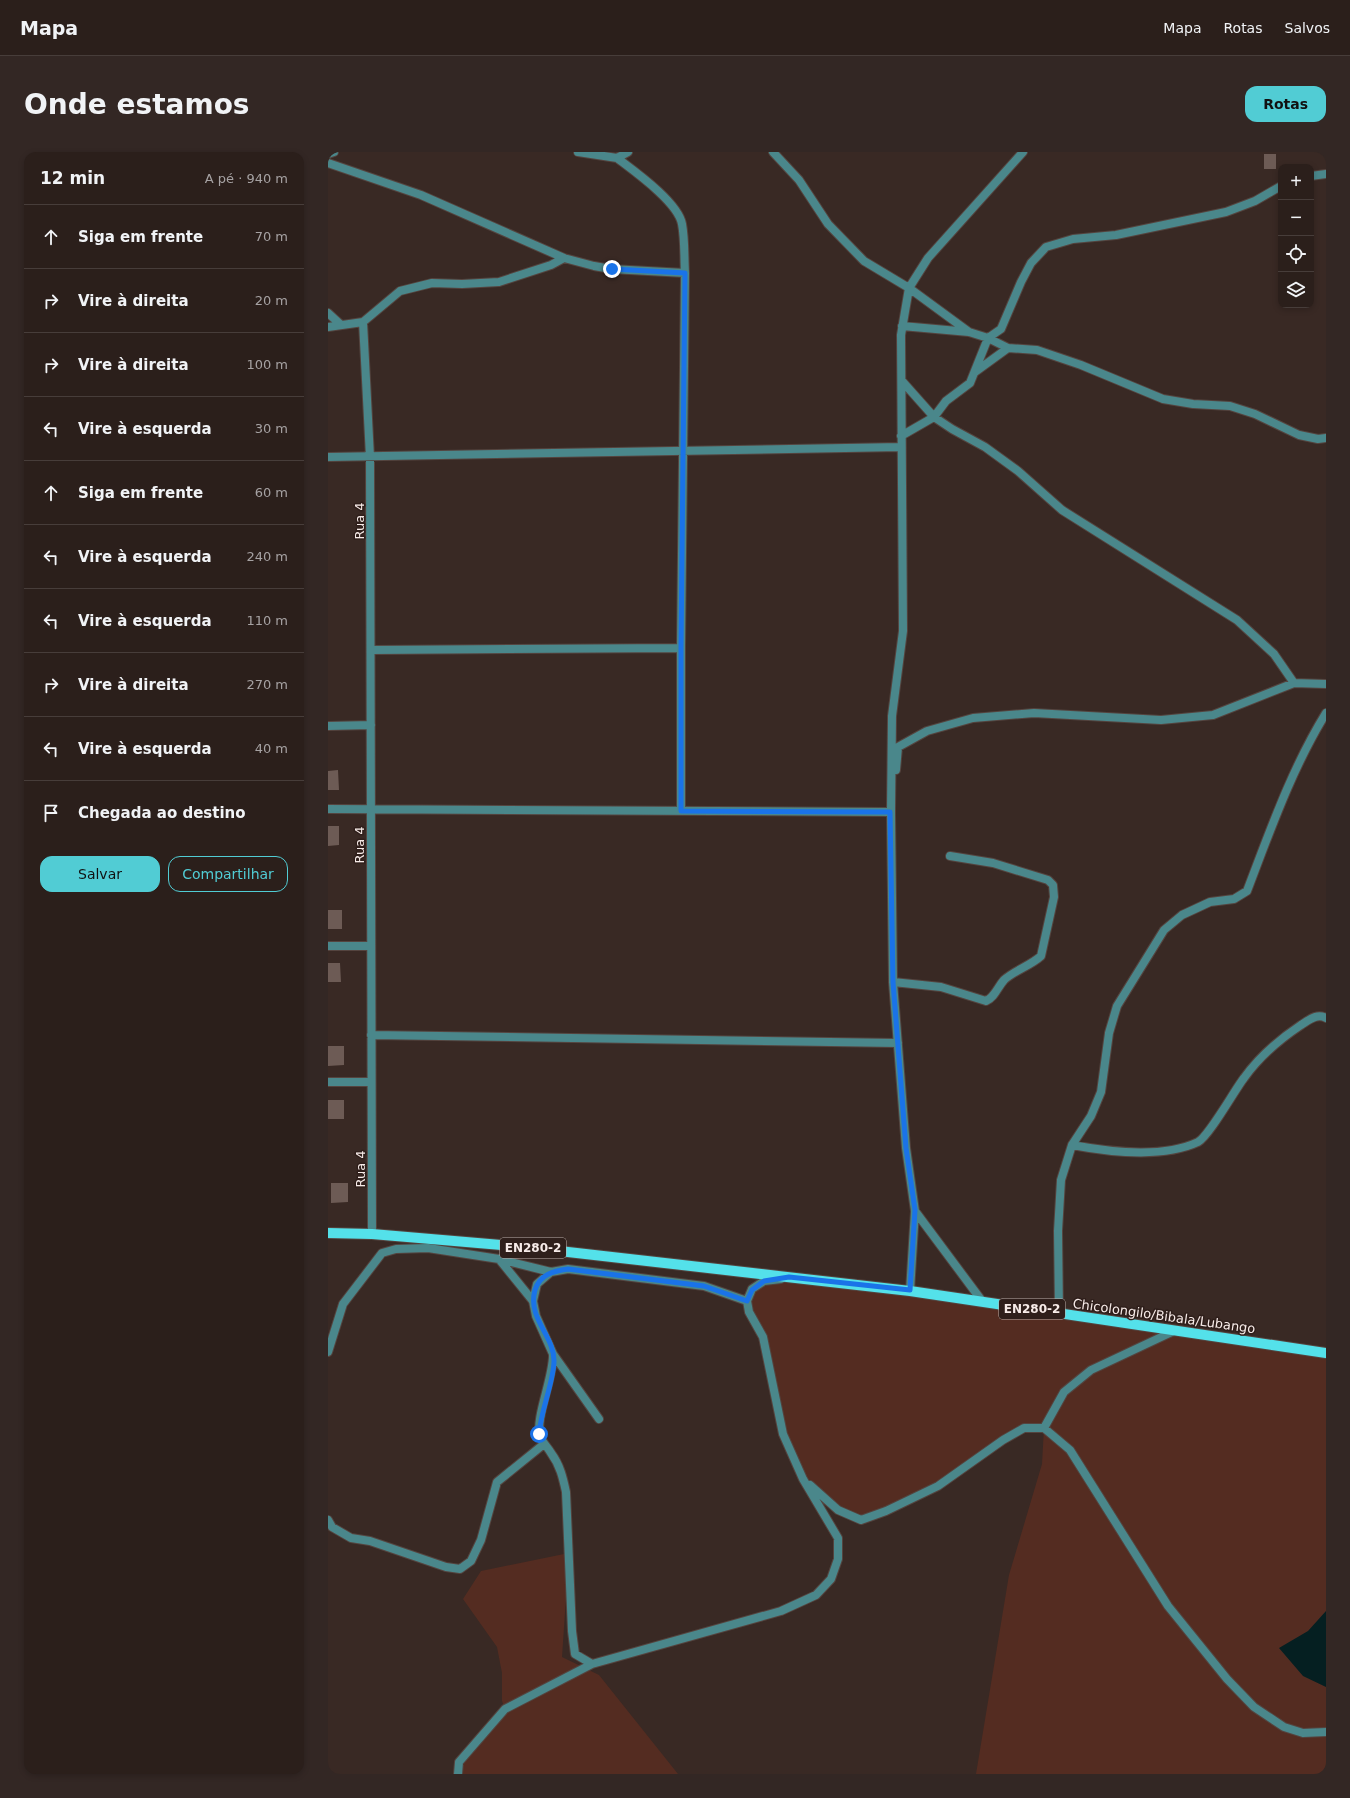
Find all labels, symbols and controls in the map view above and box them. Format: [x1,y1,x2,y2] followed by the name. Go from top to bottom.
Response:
[20,17,78,39] text: Mapa
[1163,20,1201,36] text: Mapa
[1223,20,1263,36] text: Rotas
[1285,20,1330,36] text: Salvos
[1245,86,1326,122] button: Rotas
[24,88,250,121] text: Onde estamos
[1278,164,1314,308] map controls
[1278,164,1314,200] button: +
[40,168,105,188] text: 12 min
[205,171,288,186] text: A pé · 940 m
[1278,200,1314,236] button: −
[40,226,62,248] icon: ahead
[78,228,203,246] text: Siga em frente
[255,229,288,244] text: 70 m
[1278,236,1314,272] button: locate
[603,260,621,278] route end
[1278,272,1314,308] button: layers
[40,290,62,312] icon: right
[78,292,189,310] text: Vire à direita
[255,293,288,308] text: 20 m
[40,354,62,376] icon: right
[78,356,189,374] text: Vire à direita
[246,357,288,372] text: 100 m
[40,418,62,440] icon: left
[78,420,212,438] text: Vire à esquerda
[255,421,288,436] text: 30 m
[40,482,62,504] icon: ahead
[78,484,203,502] text: Siga em frente
[255,485,288,500] text: 60 m
[352,502,367,540] street label: Rua 4
[40,546,62,568] icon: left
[78,548,212,566] text: Vire à esquerda
[246,549,288,564] text: 240 m
[40,610,62,632] icon: left
[78,612,212,630] text: Vire à esquerda
[246,613,288,628] text: 110 m
[40,674,62,696] icon: right
[78,676,189,694] text: Vire à direita
[246,677,288,692] text: 270 m
[40,738,62,760] icon: left
[78,740,212,758] text: Vire à esquerda
[255,741,288,756] text: 40 m
[40,802,62,824] icon: arrive
[78,804,246,822] text: Chegada ao destino
[352,826,367,864] street label: Rua 4
[40,856,160,892] button: Salvar
[168,856,288,892] button: Compartilhar
[353,1150,368,1188] street label: Rua 4
[500,1238,566,1258] road number: EN280-2
[1072,1296,1256,1336] street label: Chicolongilo/Bibala/Lubango
[999,1299,1065,1319] road number: EN280-2
[530,1425,548,1443] route start

